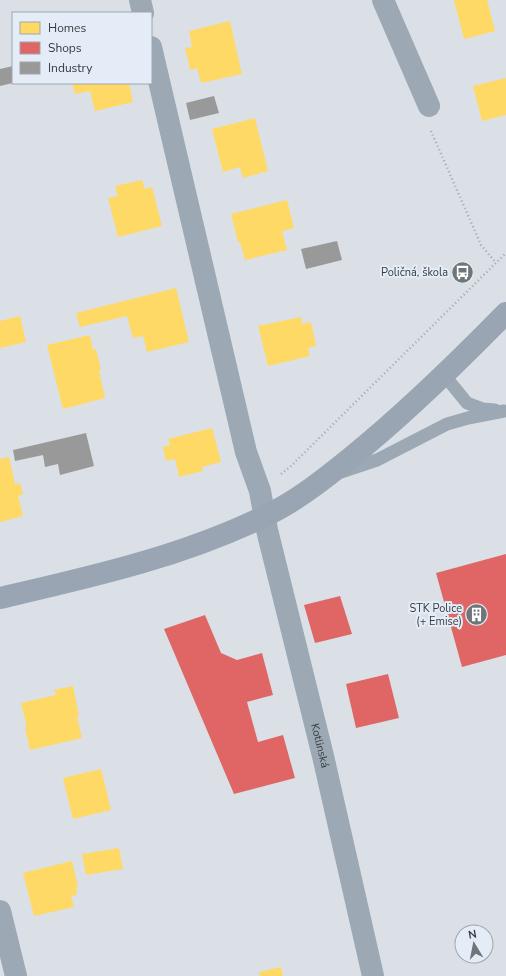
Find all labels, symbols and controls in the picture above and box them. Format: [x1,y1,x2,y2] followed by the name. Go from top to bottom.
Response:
[12,12,152,84] legend
[48,20,86,36] text: Homes
[48,40,82,56] text: Shops
[48,60,93,76] text: Industry
[450,259,476,285] bus stop icon: Poličná, škola
[381,265,448,280] place label: Poličná, škola
[410,601,462,629] place label: STK Police (+ Emise)
[464,601,490,627] building icon: STK Police (+ Emise)
[308,722,333,769] street label: Kotlinská
[454,924,494,964] north arrow
[467,927,478,943] text: N

